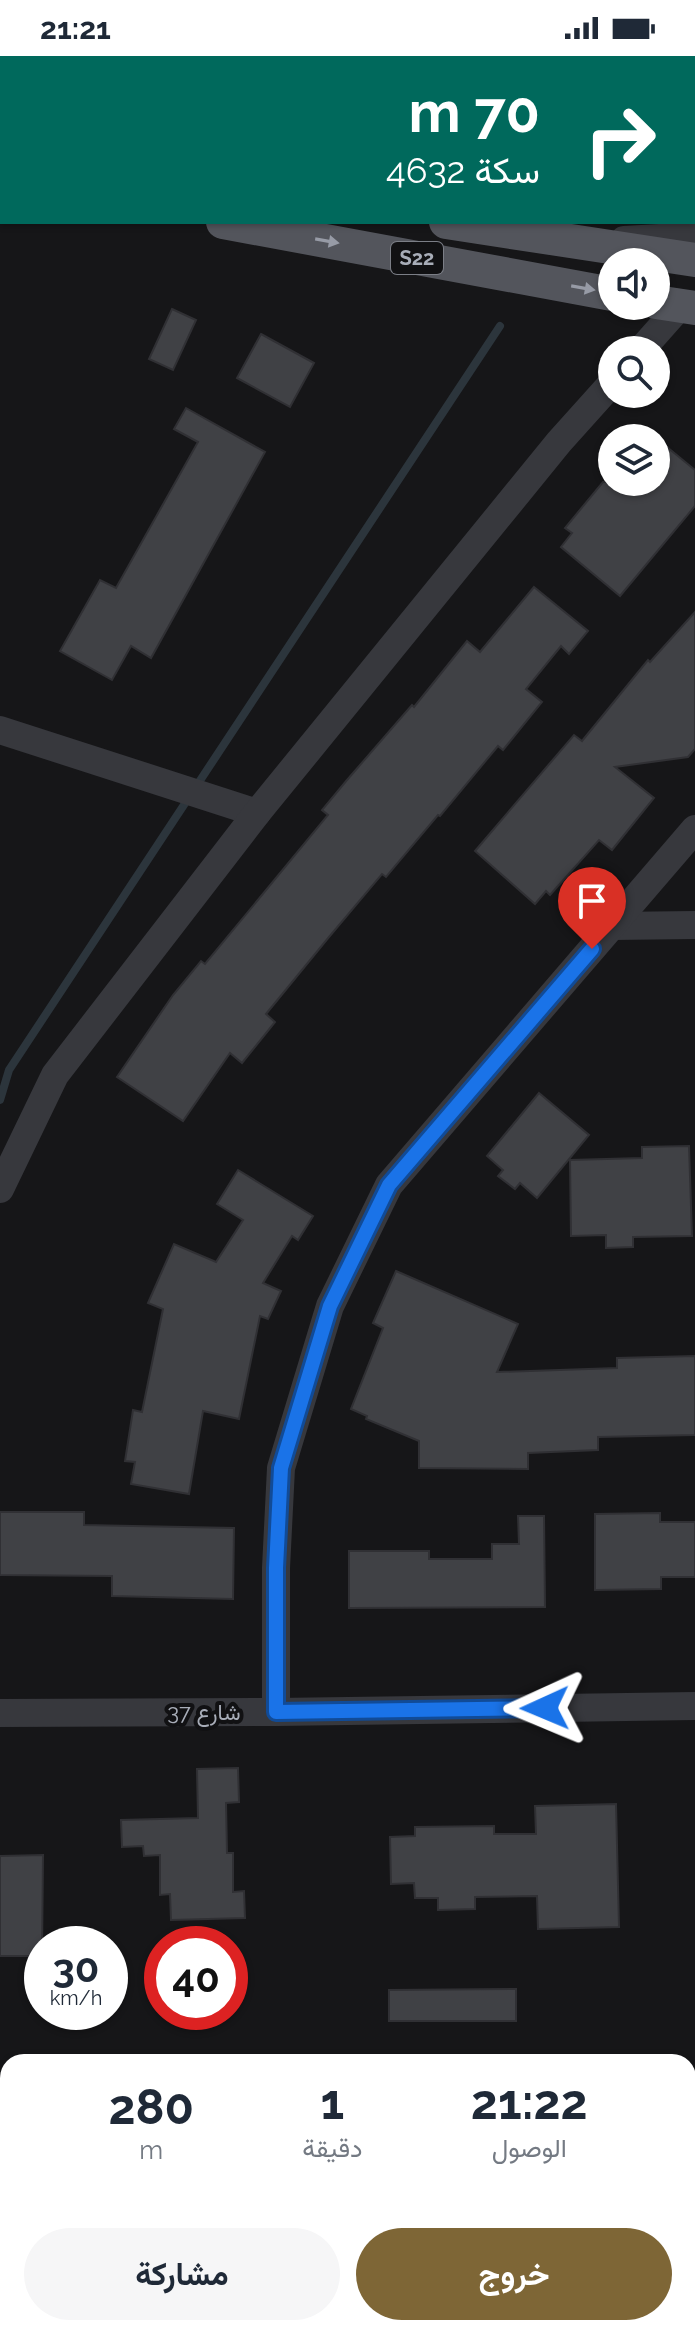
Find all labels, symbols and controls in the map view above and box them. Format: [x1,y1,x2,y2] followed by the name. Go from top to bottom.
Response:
[40,11,111,46] text: 21:21
[409,79,540,145] text: 70 m
[568,88,672,192] icon: right
[386,149,540,191] text: سكة 4632
[315,236,340,248] one-way arrow
[391,242,443,274] road number: S22
[598,248,670,496] map controls
[598,248,670,320] button: sound
[570,283,595,295] one-way arrow
[598,336,670,408] button: search
[598,424,670,496] button: layers
[558,867,626,949] pin
[570,879,614,923] icon: arrive
[503,1666,587,1750] position arrow
[167,1699,241,1727] street label: شارع 37
[144,1926,248,2030] speed limit sign: 40
[53,1944,99,1991] text: 30
[50,1986,102,2010] text: km/h
[321,2074,344,2130] text: 1
[471,2074,588,2130] text: 21:22
[108,2079,194,2135] text: 280
[302,2133,362,2163] text: دقيقة
[492,2133,567,2163] text: الوصول
[139,2135,163,2165] text: m
[24,2228,340,2320] button: مشاركة
[356,2228,672,2320] button: خروج

